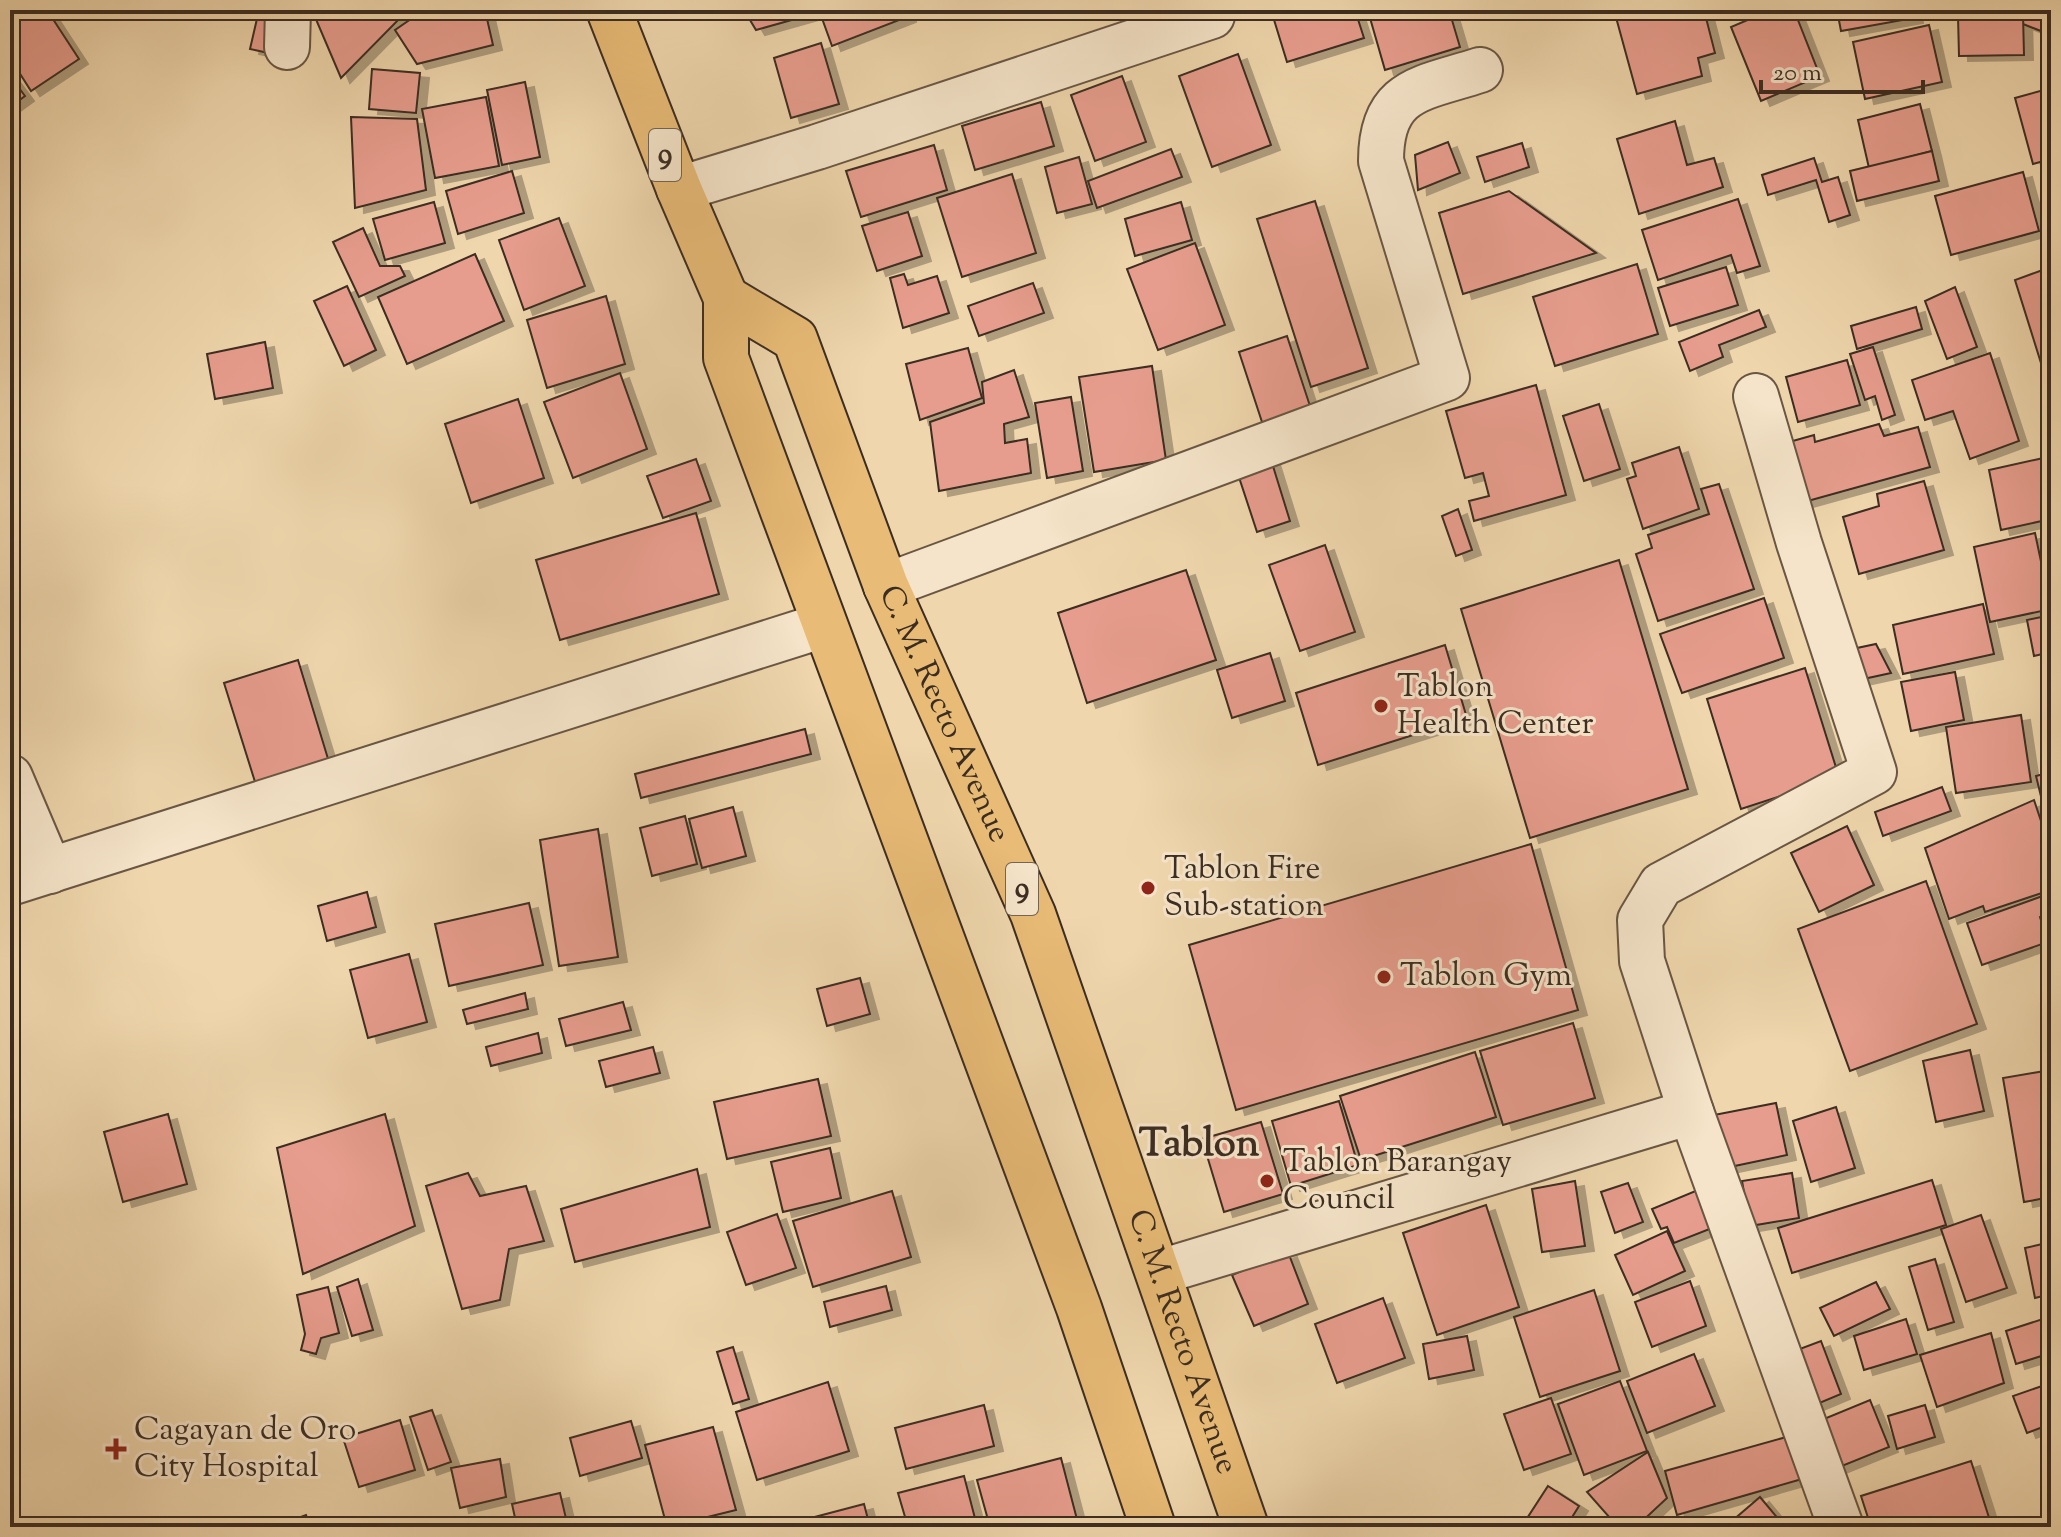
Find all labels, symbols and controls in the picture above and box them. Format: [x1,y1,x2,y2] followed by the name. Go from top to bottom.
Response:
[1761,44,1923,94] scale bar
[1773,57,1822,91] text: 20 m
[649,129,681,181] road number: 9
[866,578,1021,850] street label: C. M. Recto Avenue
[1397,665,1593,748] place label: Tablon Health Center
[1372,697,1390,715] marker: Tablon Health Center
[1164,847,1324,930] place label: Tablon Fire Sub-station
[1006,863,1038,915] road number: 9
[1139,879,1157,897] marker: Tablon Fire Sub-station
[1400,954,1572,1000] place label: Tablon Gym
[1375,968,1393,986] marker: Tablon Gym
[1139,1117,1260,1174] district label: Tablon
[1283,1140,1512,1223] place label: Tablon Barangay Council
[1258,1172,1276,1190] marker: Tablon Barangay Council
[1114,1204,1249,1480] street label: C. M. Recto Avenue
[134,1408,356,1491] place label: Cagayan de Oro City Hospital
[105,1438,127,1460] marker: Cagayan de Oro City Hospital

